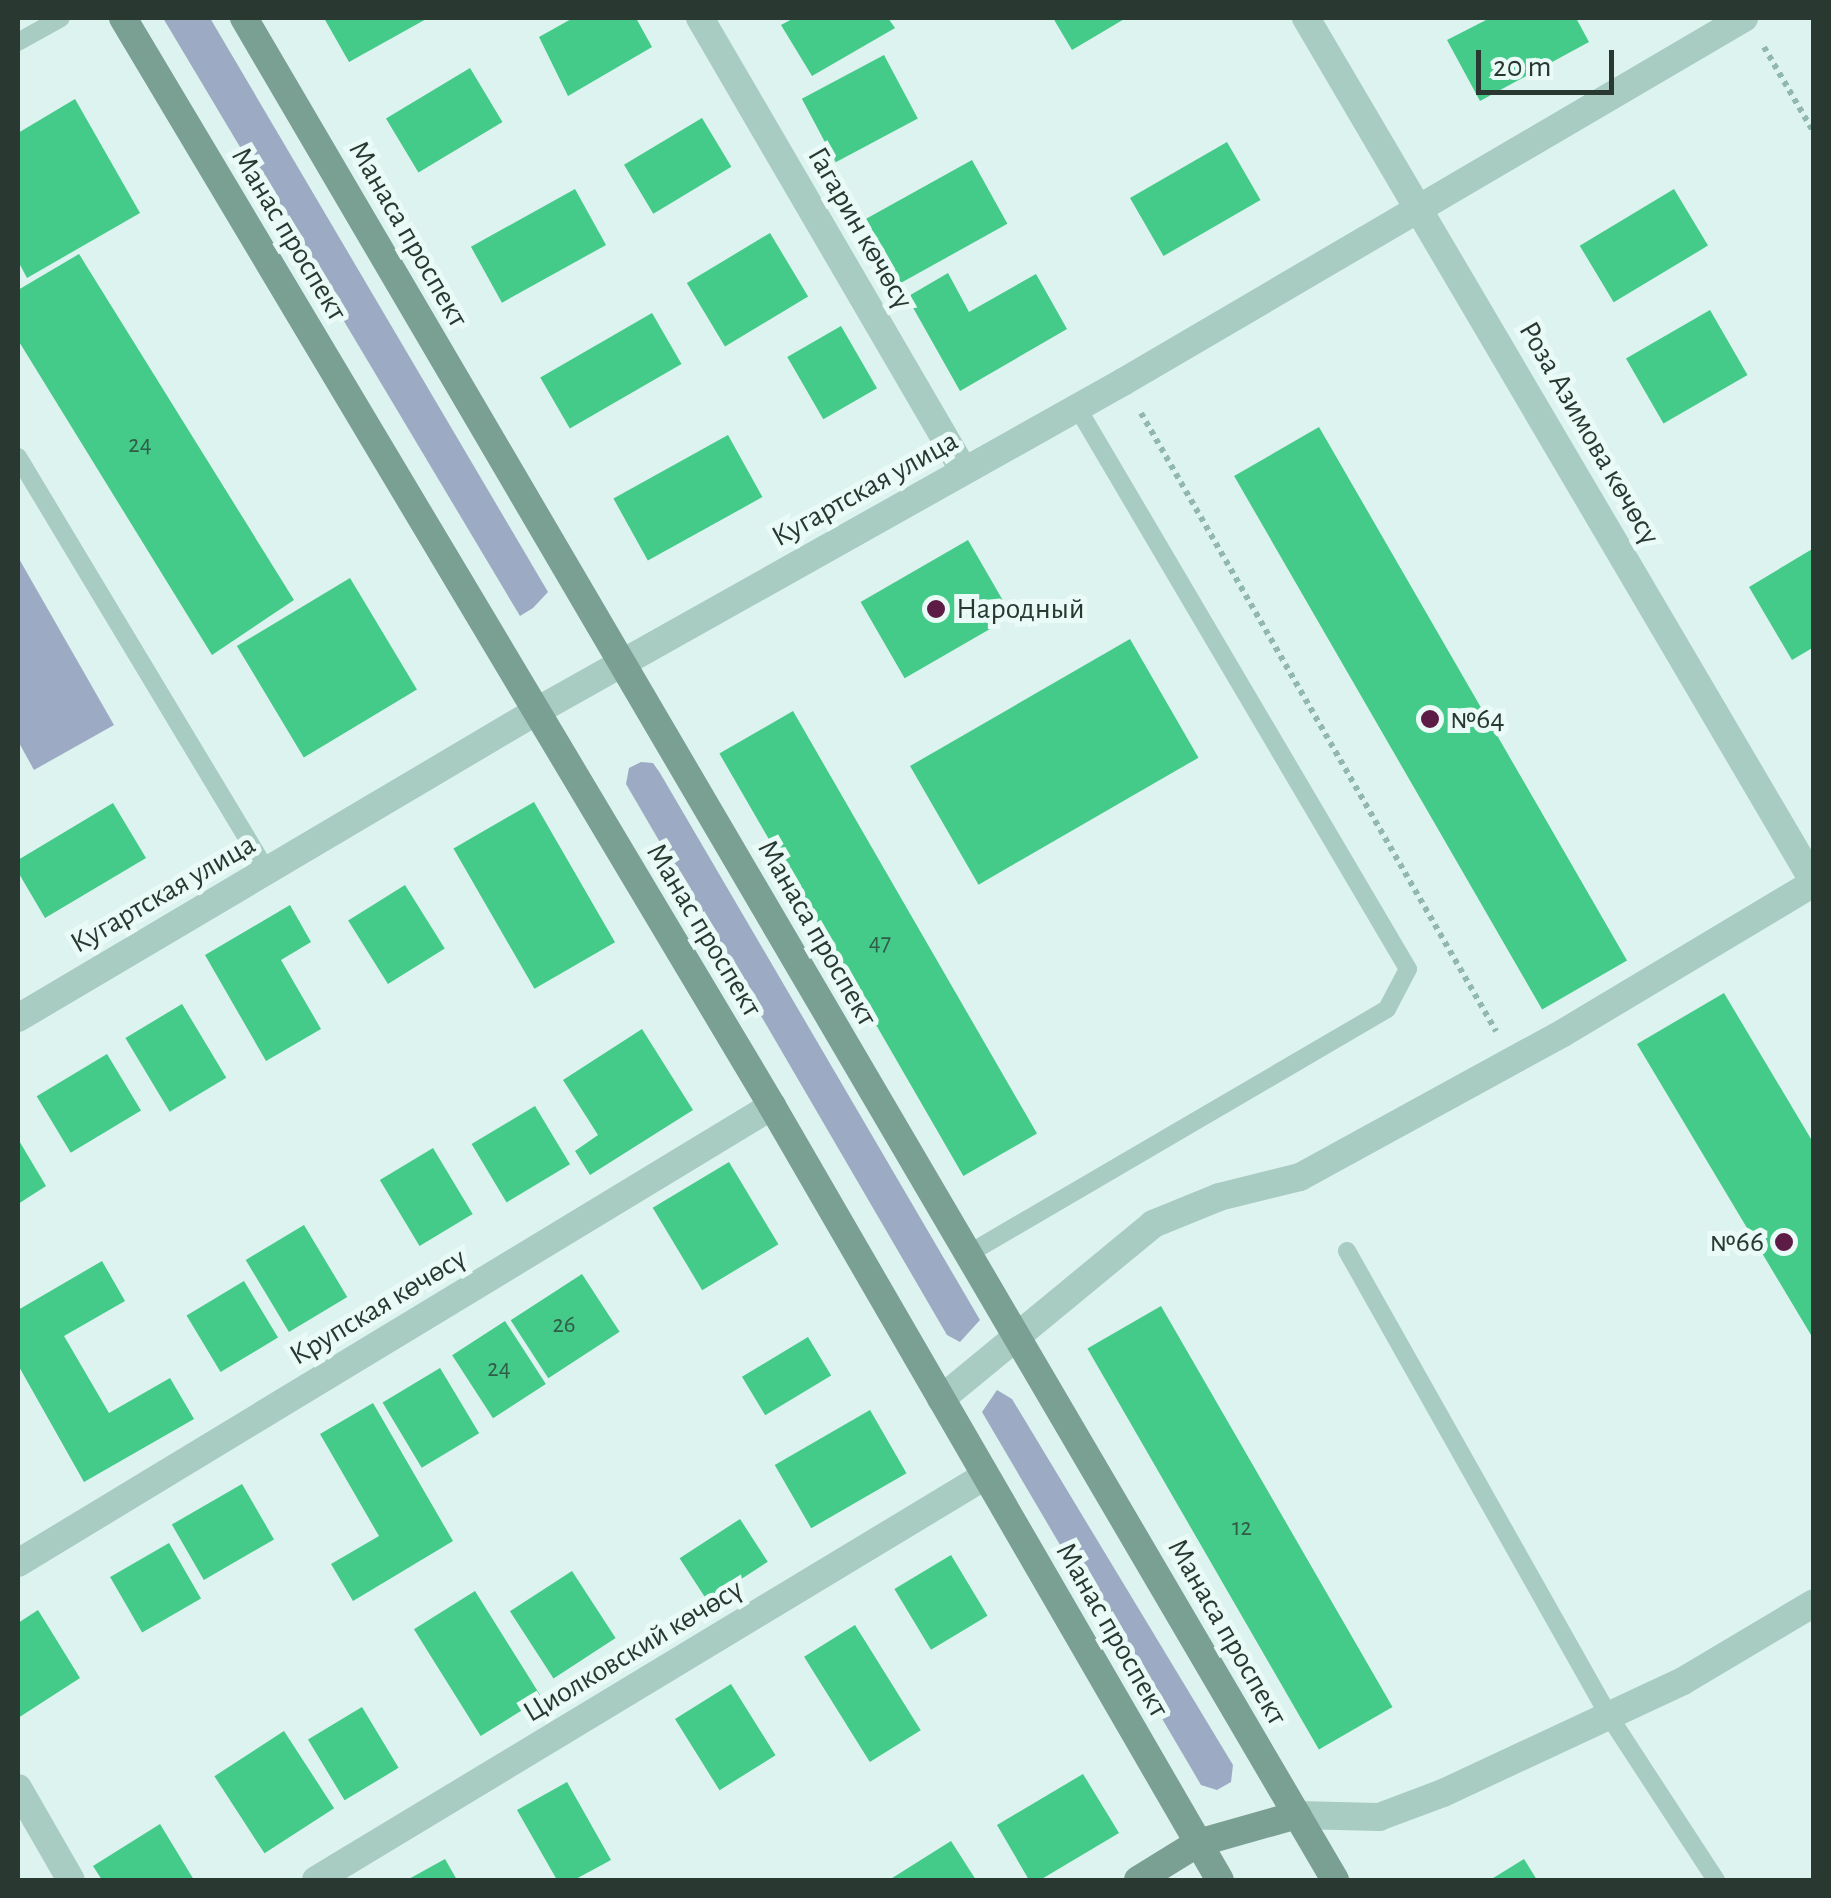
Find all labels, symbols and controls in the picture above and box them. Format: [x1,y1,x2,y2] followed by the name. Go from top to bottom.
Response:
[1481,30,1618,92] scale bar
[1493,52,1551,82] text: 20 m
[340,134,476,334] street label: Манаса проспект
[223,141,355,327] street label: Манас проспект
[799,141,921,315] street label: Гагарин көчөсү
[1510,315,1668,551] street label: Роза Азимова көчөсү
[765,423,965,555] street label: Кугартская улица
[128,430,152,460] house number: 24
[956,591,1085,627] place label: Народный
[925,598,947,620] marker: Народный
[1450,701,1505,737] place label: №64
[1419,708,1441,730] marker: №64
[64,826,262,962] street label: Кугартская улица
[749,833,885,1033] street label: Манаса проспект
[638,837,770,1023] street label: Манас проспект
[869,928,891,958] house number: 47
[1710,1224,1764,1260] place label: №66
[1773,1231,1795,1253] marker: №66
[283,1240,473,1374] street label: Крупская көчөсү
[552,1310,576,1340] house number: 26
[487,1354,511,1384] house number: 24
[1232,1513,1252,1543] house number: 12
[1159,1532,1295,1732] street label: Манаса проспект
[1047,1536,1177,1724] street label: Манас проспект
[517,1571,749,1731] street label: Циолковский көчөсү

